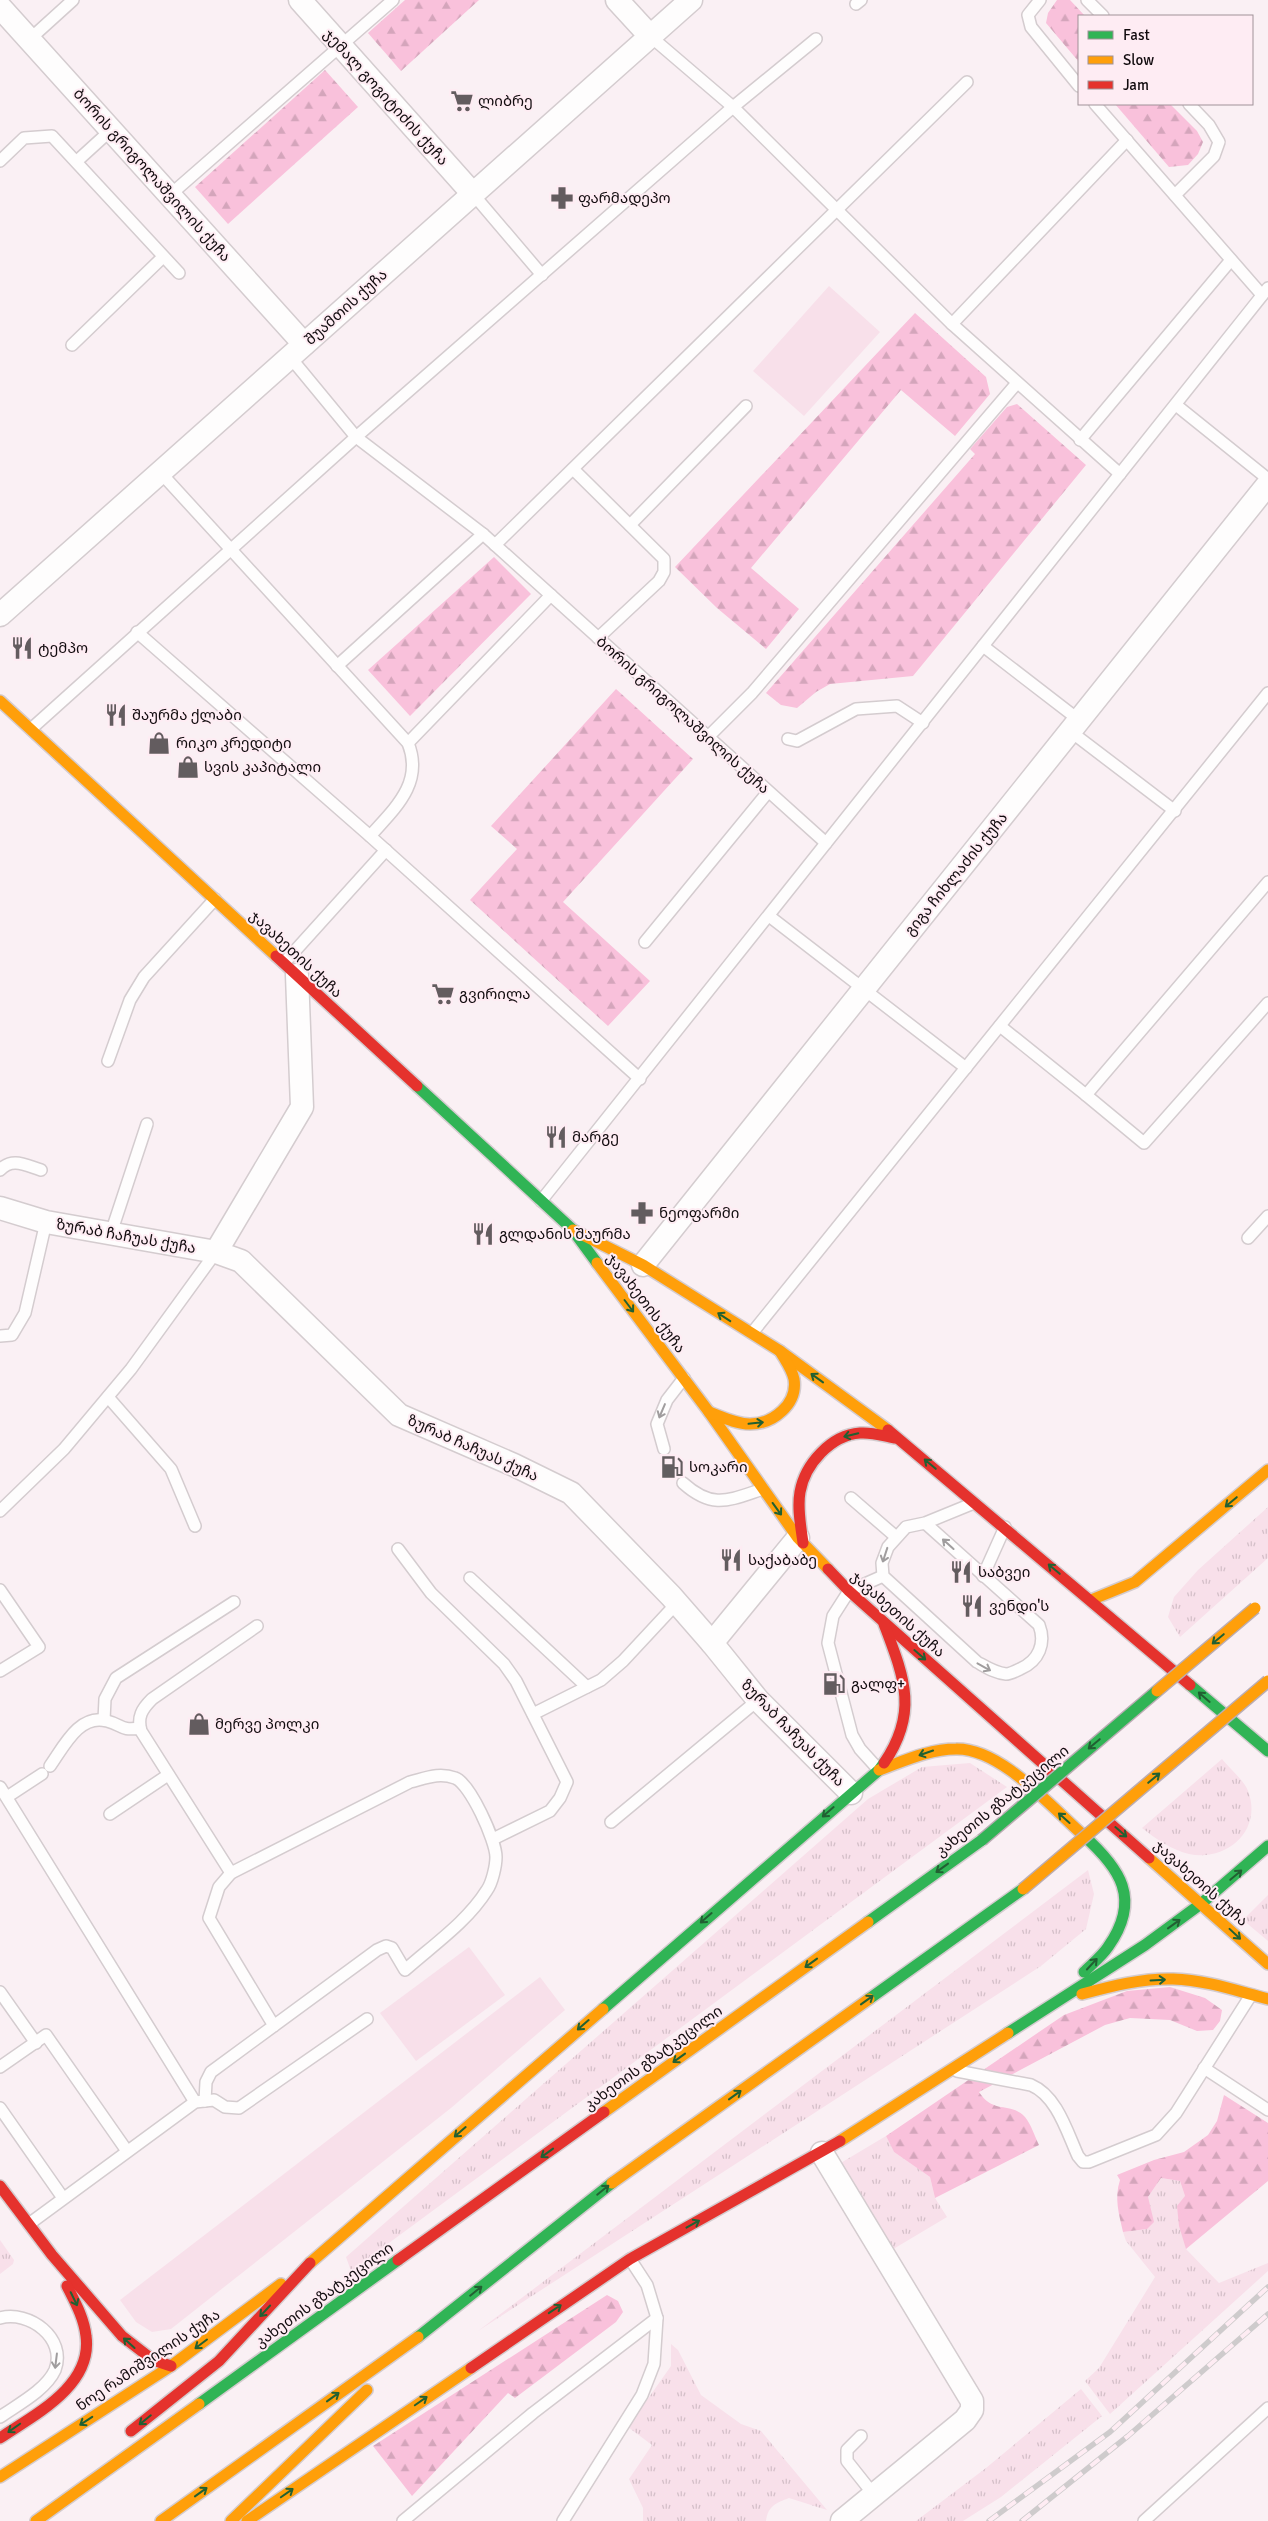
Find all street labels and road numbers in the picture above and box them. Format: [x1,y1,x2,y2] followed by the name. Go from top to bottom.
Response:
[320,25,452,169] street label: ჯემალ გოგიტიძის ქუჩა
[69,85,235,265] street label: ბორის გრიგოლაშვილის ქუჩა
[301,265,391,349] street label: შუამთის ქუჩა
[593,632,773,798] street label: ბორის გრიგოლაშვილის ქუჩა
[901,809,1011,939] street label: გიგა ჩიხლაძის ქუჩა
[246,906,346,1002] street label: ჯავახეთის ქუჩა
[55,1215,197,1257] street label: ზურაბ ჩაჩუას ქუჩა
[603,1250,689,1356] street label: ჯავახეთის ქუჩა
[405,1411,541,1485] street label: ზურაბ ჩაჩუას ქუჩა
[847,1567,949,1661] street label: ჯავახეთის ქუჩა
[737,1676,849,1790] street label: ზურაბ ჩაჩუას ქუჩა
[932,1742,1072,1860] street label: კახეთის გზატკეცილი
[1150,1836,1252,1930] street label: ჯავახეთის ქუჩა
[580,2002,726,2114] street label: კახეთის გზატკეცილი
[251,2239,397,2351] street label: კახეთის გზატკეცილი
[73,2305,223,2415] street label: ნოე რამიშვილის ქუჩა

